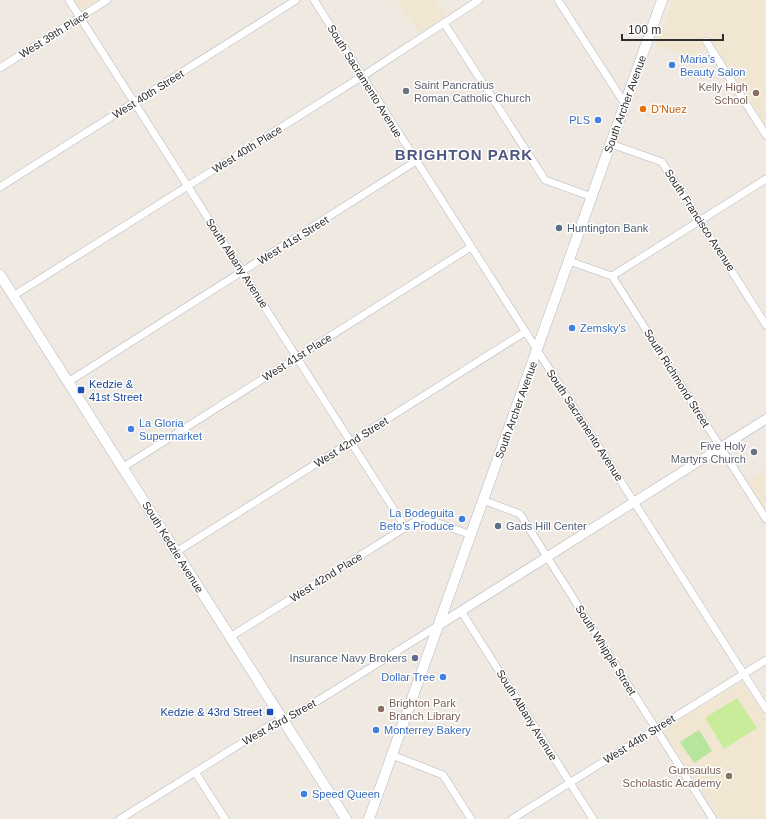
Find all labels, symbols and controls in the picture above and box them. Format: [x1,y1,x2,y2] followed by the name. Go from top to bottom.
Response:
[17,8,91,60] street label: West 39th Place
[622,16,723,42] scale bar
[325,22,405,140] street label: South Sacramento Avenue
[628,23,661,37] text: 100 m
[602,53,648,155] street label: South Archer Avenue
[680,53,745,78] place label: Maria’s Beauty Salon
[667,60,677,70] marker: Maria’s Beauty Salon
[110,67,186,121] street label: West 40th Street
[414,79,531,104] place label: Saint Pancratius Roman Catholic Church
[698,81,748,106] place label: Kelly High School
[401,86,411,96] marker: Saint Pancratius Roman Catholic Church
[751,88,761,98] marker: Kelly High School
[651,103,687,115] place label: D'Nuez
[638,104,648,114] marker: D'Nuez
[569,114,590,126] place label: PLS
[593,115,603,125] marker: PLS
[210,123,284,175] street label: West 40th Place
[395,146,533,163] district label: BRIGHTON PARK
[663,167,737,273] street label: South Francisco Avenue
[255,213,331,267] street label: West 41st Street
[204,216,270,310] street label: South Albany Avenue
[567,222,649,234] place label: Huntington Bank
[554,223,564,233] marker: Huntington Bank
[580,322,627,334] place label: Zemsky's
[567,323,577,333] marker: Zemsky's
[642,327,712,429] street label: South Richmond Street
[260,331,334,383] street label: West 41st Place
[493,359,539,461] street label: South Archer Avenue
[544,367,626,483] street label: South Sacramento Avenue
[89,378,142,403] place label: Kedzie & 41st Street
[76,385,86,395] marker: Kedzie & 41st Street
[312,414,390,470] street label: West 42nd Street
[139,417,202,442] place label: La Gloria Supermarket
[126,424,136,434] marker: La Gloria Supermarket
[671,440,746,465] place label: Five Holy Martyrs Church
[749,447,759,457] marker: Five Holy Martyrs Church
[140,499,206,595] street label: South Kedzie Avenue
[380,507,455,532] place label: La Bodeguita Beto’s Produce
[457,514,467,524] marker: La Bodeguita Beto’s Produce
[506,520,587,532] place label: Gads Hill Center
[493,521,503,531] marker: Gads Hill Center
[288,550,364,604] street label: West 42nd Place
[573,603,639,697] street label: South Whipple Street
[290,652,407,664] place label: Insurance Navy Brokers
[410,653,420,663] marker: Insurance Navy Brokers
[494,668,560,762] street label: South Albany Avenue
[381,671,435,683] place label: Dollar Tree
[438,672,448,682] marker: Dollar Tree
[240,697,318,747] street label: West 43rd Street
[389,697,461,722] place label: Brighton Park Branch Library
[376,704,386,714] marker: Brighton Park Branch Library
[160,706,262,718] place label: Kedzie & 43rd Street
[265,707,275,717] marker: Kedzie & 43rd Street
[601,712,677,766] street label: West 44th Street
[384,724,471,736] place label: Monterrey Bakery
[371,725,381,735] marker: Monterrey Bakery
[623,764,721,789] place label: Gunsaulus Scholastic Academy
[724,771,734,781] marker: Gunsaulus Scholastic Academy
[312,788,380,800] place label: Speed Queen
[299,789,309,799] marker: Speed Queen

